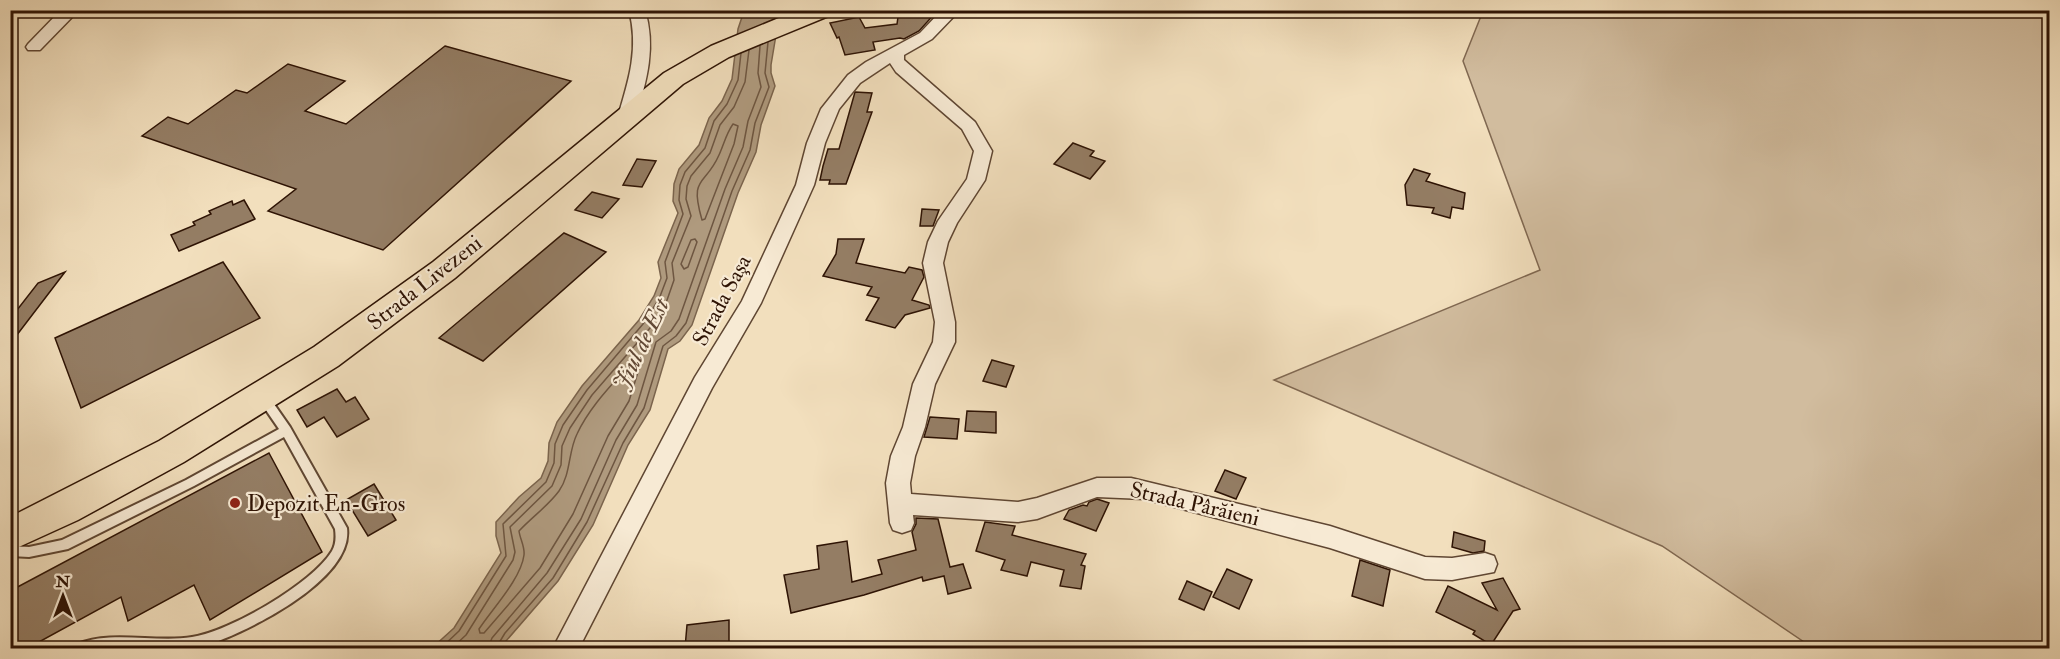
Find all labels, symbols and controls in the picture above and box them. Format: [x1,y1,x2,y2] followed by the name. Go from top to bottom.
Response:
[361,229,488,336] street label: Strada Livezeni
[686,249,758,351] street label: Strada Saşa
[606,292,677,395] water label: Jiul de Est
[1127,475,1262,532] street label: Strada Pârăieni
[247,490,405,519] place label: Depozit En-Gros
[228,496,242,510] marker: Depozit En-Gros
[33,566,93,626] north arrow
[55,572,71,592] text: N

